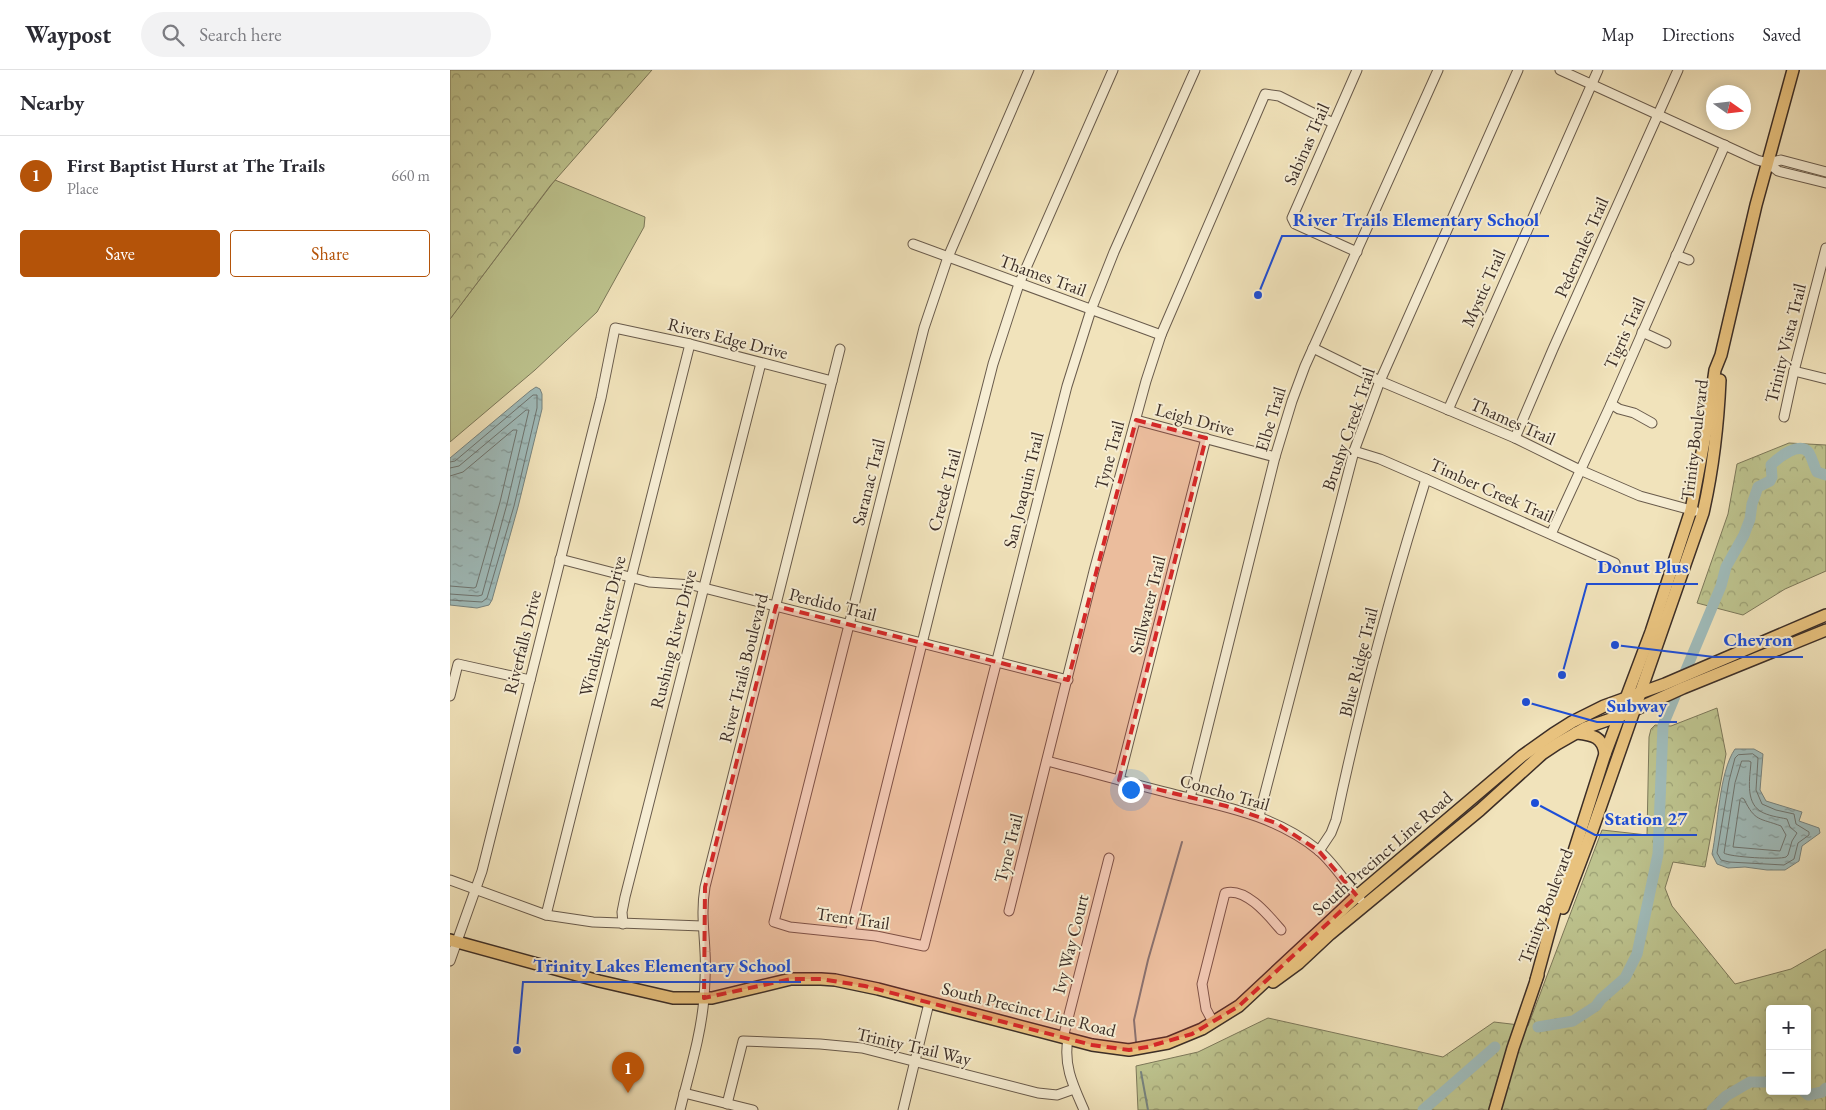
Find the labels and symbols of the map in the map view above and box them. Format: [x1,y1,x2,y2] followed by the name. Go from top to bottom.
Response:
[1706,85,1751,130] north arrow
[1278,99,1334,189] street label: Sabinas Trail
[1549,193,1613,301] street label: Pedernales Trail
[1282,202,1549,236] callout: River Trails Elementary School
[1293,207,1540,232] text: River Trails Elementary School
[1456,246,1510,330] street label: Mystic Trail
[996,249,1090,301] street label: Thames Trail
[1759,281,1811,405] street label: Trinity Vista Trail
[1598,293,1650,373] street label: Tigris Trail
[666,312,790,364] street label: Rivers Edge Drive
[1316,364,1380,494] street label: Brushy Creek Trail
[1675,377,1713,502] street label: Trinity Boulevard
[1249,384,1291,454] street label: Elbe Trail
[1467,392,1559,450] street label: Thames Trail
[1153,397,1237,441] street label: Leigh Drive
[1089,418,1129,492] street label: Tyne Trail
[997,429,1049,551] street label: San Joaquin Trail
[846,436,890,528] street label: Saranac Trail
[922,446,966,534] street label: Creede Trail
[1426,452,1558,528] street label: Timber Creek Trail
[1587,550,1698,584] callout: Donut Plus
[573,553,631,699] street label: Winding River Drive
[1124,553,1170,657] street label: Stillwater Trail
[1597,554,1689,579] text: Donut Plus
[645,567,701,711] street label: Rushing River Drive
[787,582,879,626] street label: Perdido Trail
[498,587,546,697] street label: Riverfalls Drive
[713,590,773,745] street label: River Trails Boulevard
[1333,605,1383,719] street label: Blue Ridge Trail
[1714,623,1803,657] callout: Chevron
[1724,627,1793,652] text: Chevron
[1597,688,1677,722] callout: Subway
[1607,693,1668,718] text: Subway
[1177,768,1273,816] street label: Concho Trail
[1118,777,1144,803] your location
[1307,785,1458,920] street label: South Precinct Line Road
[1595,801,1697,835] callout: Station 27
[1605,806,1688,831] text: Station 27
[988,811,1028,885] street label: Tyne Trail
[1512,844,1578,967] street label: Trinity Boulevard
[1047,892,1094,996] street label: Ivy Way Court
[815,901,891,935] street label: Trent Trail
[523,948,801,982] callout: Trinity Lakes Elementary School
[533,953,792,978] text: Trinity Lakes Elementary School
[940,976,1119,1042] street label: South Precinct Line Road
[854,1022,974,1070] street label: Trinity Trail Way
[612,1052,644,1093] pin: 1

